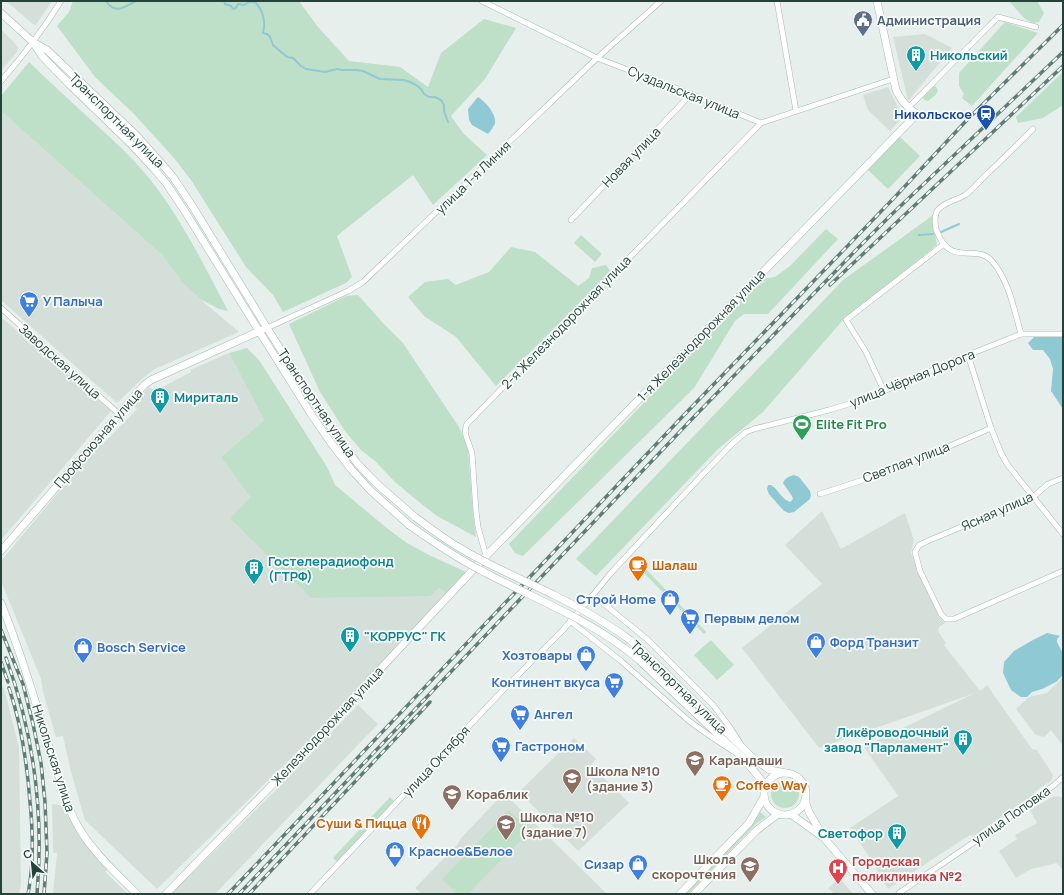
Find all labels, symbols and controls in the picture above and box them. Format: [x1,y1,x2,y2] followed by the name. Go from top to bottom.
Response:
[852,9,874,37] public building icon: Администрация
[877,11,981,29] place label: Администрация
[905,44,927,72] building icon: Никольский
[930,46,1008,64] place label: Никольский
[625,61,743,123] street label: Суздальская улица
[65,68,169,172] street label: Транспортная улица
[975,103,997,131] station icon: Никольское
[894,105,972,123] place label: Никольское
[598,123,664,191] street label: Новая улица
[431,136,515,218] street label: улица 1-я Линия
[497,251,635,393] street label: 2-я Железнодорожная улица
[633,265,769,405] street label: 1-я Железнодорожная улица
[18,290,40,318] supermarket icon: У Палыча
[43,292,103,310] place label: У Палыча
[15,319,105,403] street label: Заводская улица
[274,345,360,461] street label: Транспортная улица
[847,345,977,411] street label: улица Чёрная Дорога
[50,384,146,492] street label: Профсоюзная улица
[149,386,171,414] building icon: Мириталь
[174,388,238,406] place label: Мириталь
[791,413,813,441] sports icon: Elite Fit Pro
[816,415,887,433] place label: Elite Fit Pro
[860,437,952,487] street label: Светлая улица
[958,487,1036,535] street label: Ясная улица
[268,552,394,585] place label: Гостелерадиофонд (ГТРФ)
[627,554,649,582] cafe icon: Шалаш
[652,556,697,574] place label: Шалаш
[243,557,265,585] building icon: Гостелерадиофонд (ГТРФ)
[659,588,681,616] shop icon: Строй Home
[576,590,656,608] place label: Строй Home
[679,607,701,635] supermarket icon: Первым делом
[704,609,800,627] place label: Первым делом
[339,625,361,653] building icon: "КОРРУС" ГК
[364,627,446,645] place label: "КОРРУС" ГК
[805,631,827,659] shop icon: Форд Транзит
[830,633,919,651] place label: Форд Транзит
[72,636,94,664] shop icon: Bosch Service
[627,636,731,738] street label: Транспортная улица
[97,638,186,656] place label: Bosch Service
[575,644,597,672] shop icon: Хозтовары
[502,646,572,664] place label: Хозтовары
[267,663,387,789] street label: Железнодорожная улица
[603,671,625,699] supermarket icon: Континент вкуса
[492,673,600,691] place label: Континент вкуса
[28,702,80,814] street label: Никольская улица
[509,703,531,731] supermarket icon: Ангел
[534,705,573,723] place label: Ангел
[398,722,474,800] street label: улица Октября
[824,723,949,756] place label: Ликёроводочный завод "Парламент"
[952,728,974,756] building icon: Ликёроводочный завод "Парламент"
[490,735,512,763] supermarket icon: Гастроном
[515,737,585,755] place label: Гастроном
[684,749,706,777] school or university icon: Карандаши
[709,751,782,769] place label: Карандаши
[586,762,660,795] place label: Школа №10 (здание 3)
[561,767,583,795] school or university icon: Школа №10 (здание 3)
[711,774,733,802] cafe icon: Coffee Way
[736,776,808,794] place label: Coffee Way
[968,781,1054,849] street label: улица Поповка
[441,783,463,811] school or university icon: Кораблик
[466,785,529,803] place label: Кораблик
[520,808,594,841] place label: Школа №10 (здание 7)
[410,812,432,840] restaurant icon: Суши & Пицца
[495,813,517,841] school or university icon: Школа №10 (здание 7)
[316,814,407,832] place label: Суши & Пицца
[886,822,908,850] building icon: Светофор
[818,824,883,842] place label: Светофор
[384,840,406,868] shop icon: Красное&Белое
[409,842,513,860] place label: Красное&Белое
[12,843,52,883] north arrow
[20,845,34,862] text: С
[652,850,736,883] place label: Школа скорочтения
[852,852,962,885] place label: Городская поликлиника №2
[627,853,649,881] shop icon: Сизар
[584,855,624,873] place label: Сизар
[739,855,761,883] school or university icon: Школа скорочтения
[827,857,849,885] hospital icon: Городская поликлиника №2

